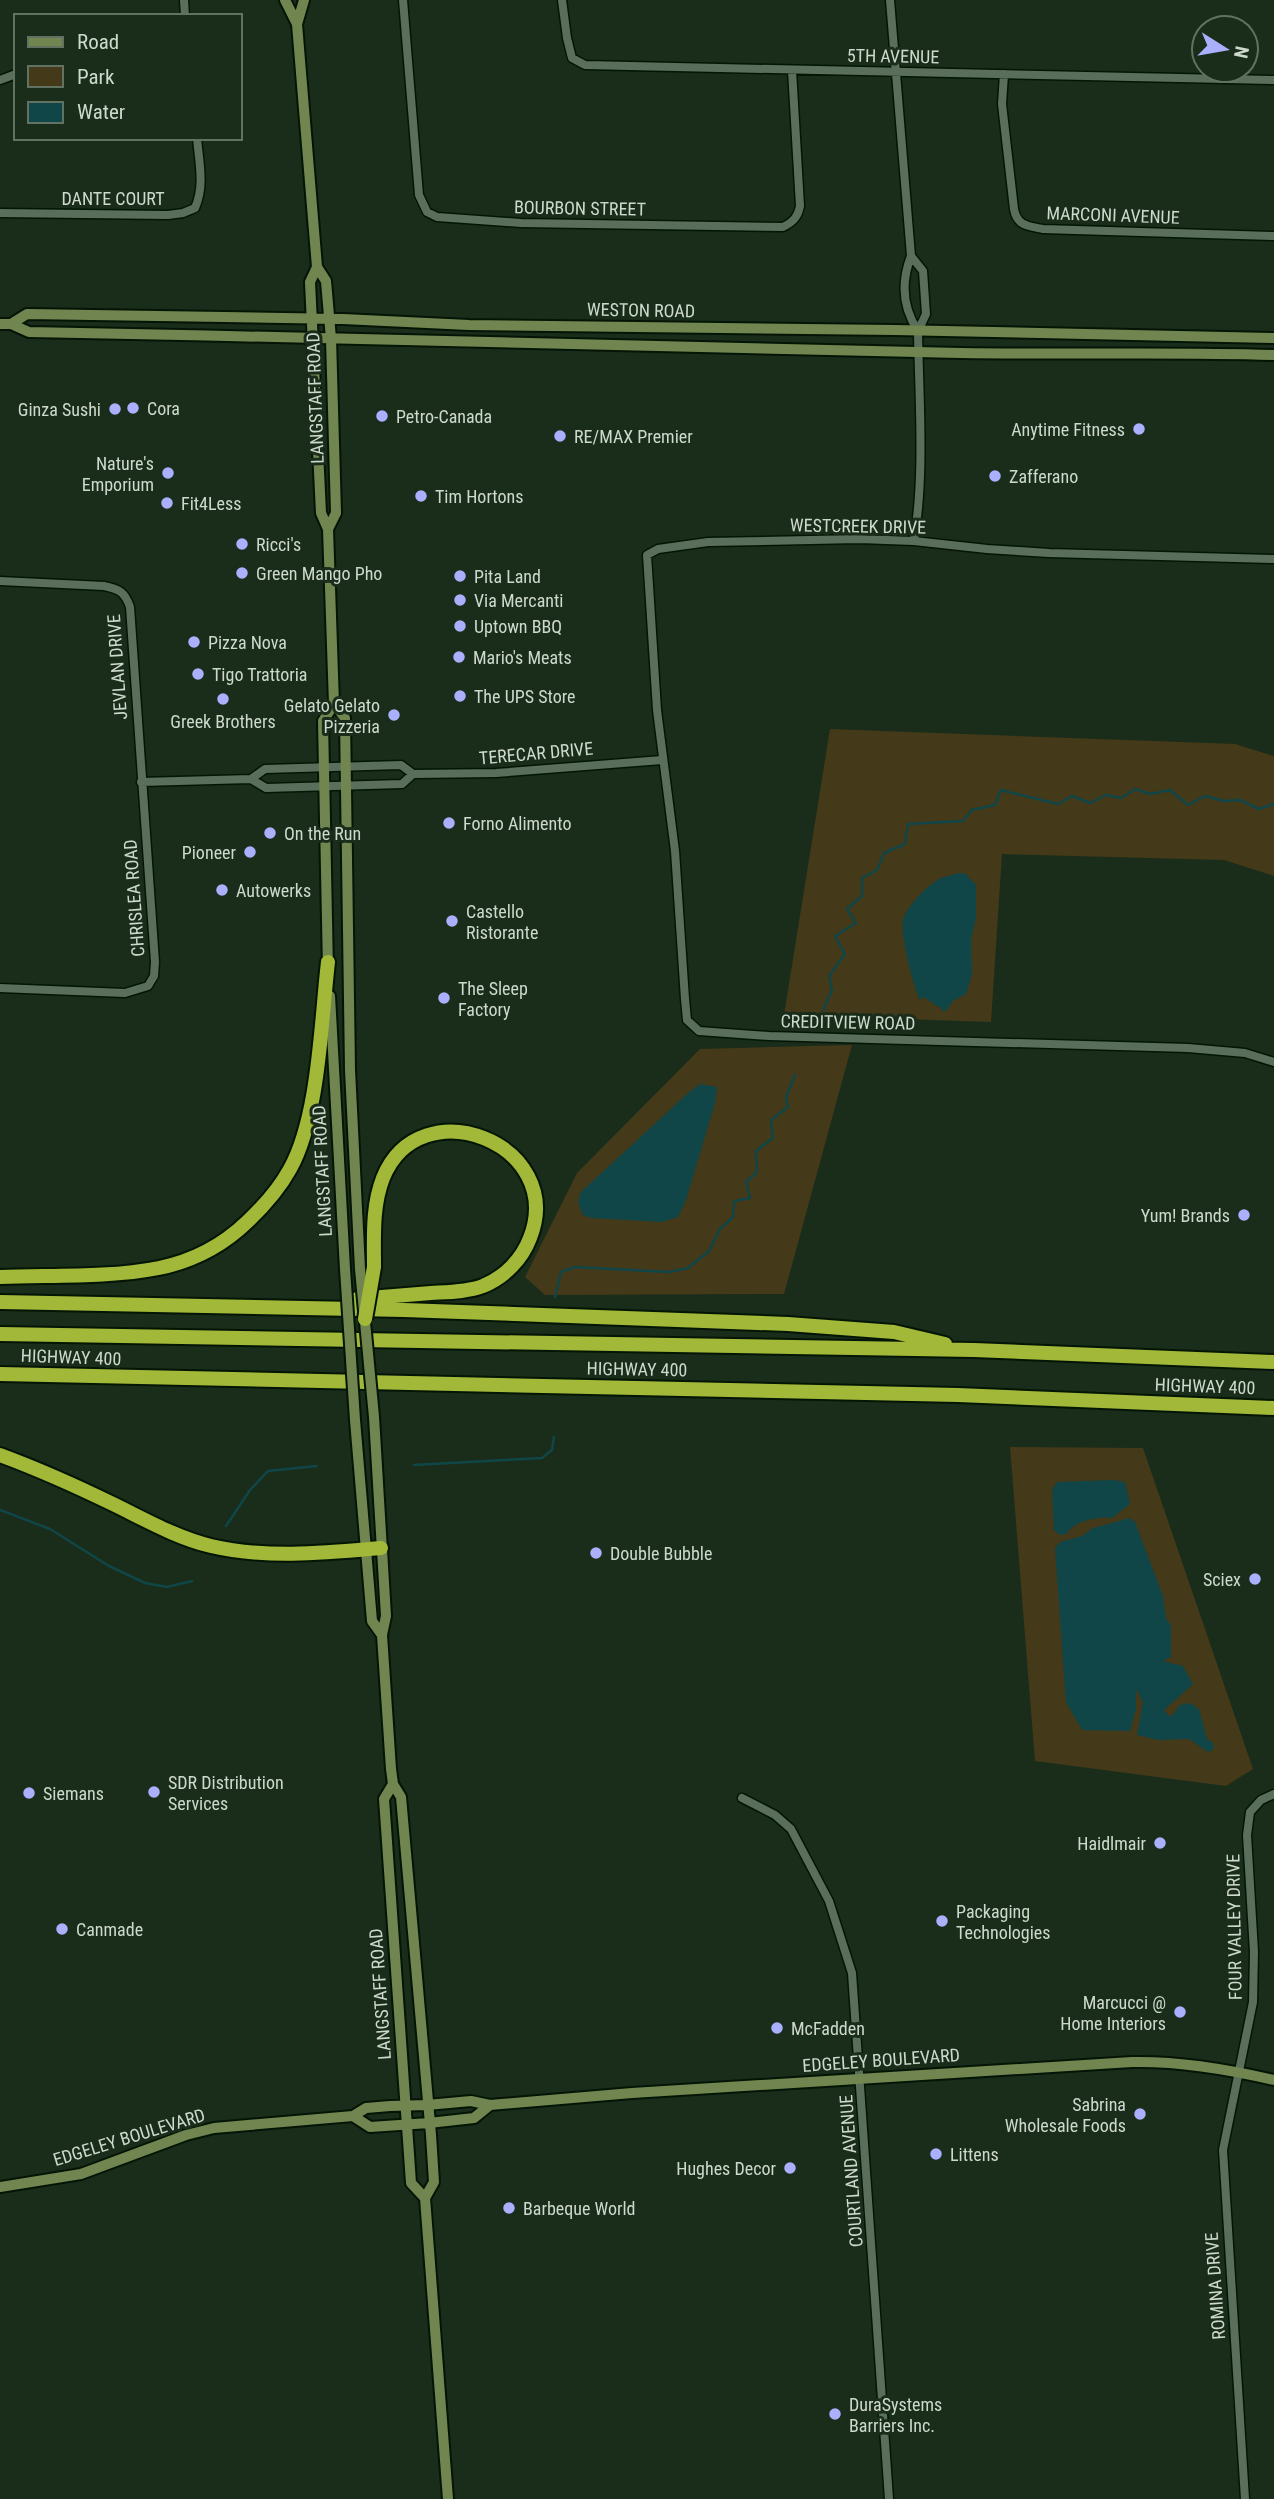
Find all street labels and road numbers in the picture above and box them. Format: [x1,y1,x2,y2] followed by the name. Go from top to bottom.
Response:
[847,45,939,67] street label: 5TH AVENUE
[61,188,165,209] street label: DANTE COURT
[514,196,646,220] street label: BOURBON STREET
[1046,202,1180,228] street label: MARCONI AVENUE
[587,299,695,321] street label: WESTON ROAD
[302,332,328,464] street label: LANGSTAFF ROAD
[790,514,926,538] street label: WESTCREEK DRIVE
[103,614,131,720] street label: JEVLAN DRIVE
[478,738,594,768] street label: TERECAR DRIVE
[119,839,149,957] street label: CHRISLEA ROAD
[780,1010,916,1034] street label: CREDITVIEW ROAD
[308,1105,336,1237] street label: LANGSTAFF ROAD
[20,1345,122,1369] street label: HIGHWAY 400
[587,1358,687,1380] street label: HIGHWAY 400
[1154,1374,1256,1398] street label: HIGHWAY 400
[1222,1854,1246,2000] street label: FOUR VALLEY DRIVE
[365,1928,395,2060] street label: LANGSTAFF ROAD
[802,2044,960,2076] street label: EDGELEY BOULEVARD
[835,2094,867,2248] street label: COURTLAND AVENUE
[50,2104,208,2170] street label: EDGELEY BOULEVARD
[1201,2232,1229,2340] street label: ROMINA DRIVE

